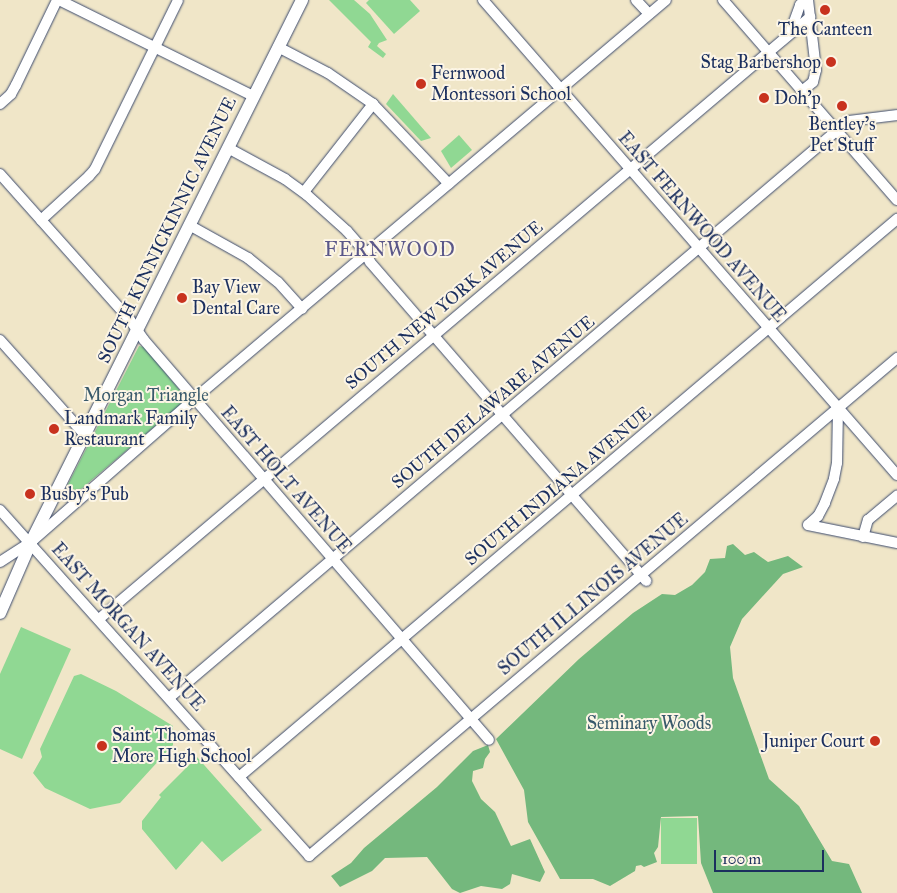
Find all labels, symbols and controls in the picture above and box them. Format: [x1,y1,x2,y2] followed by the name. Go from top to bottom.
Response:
[819,4,831,16] marker: The Canteen
[778,18,872,40] place label: The Canteen
[700,51,821,73] place label: Stag Barbershop
[825,56,837,68] marker: Stag Barbershop
[431,63,571,106] place label: Fernwood Montessori School
[415,78,427,90] marker: Fernwood Montessori School
[774,87,821,109] place label: Doh'p
[758,92,770,104] marker: Doh'p
[93,93,241,367] street label: SOUTH KINNICKINNIC AVENUE
[836,100,848,112] marker: Bentley's Pet Stuff
[808,114,876,156] place label: Bentley's Pet Stuff
[613,127,791,327] street label: EAST FERNWOOD AVENUE
[341,216,547,394] street label: SOUTH NEW YORK AVENUE
[323,237,457,261] district label: FERNWOOD
[192,277,280,320] place label: Bay View Dental Care
[176,292,188,304] marker: Bay View Dental Care
[387,311,599,493] street label: SOUTH DELAWARE AVENUE
[83,384,209,406] park label: Morgan Triangle
[216,402,356,558] street label: EAST HOLT AVENUE
[461,402,655,570] street label: SOUTH INDIANA AVENUE
[64,408,197,450] place label: Landmark Family Restaurant
[48,423,60,435] marker: Landmark Family Restaurant
[40,483,129,505] place label: Busby's Pub
[24,488,36,500] marker: Busby's Pub
[494,508,692,680] street label: SOUTH ILLINOIS AVENUE
[47,539,209,715] street label: EAST MORGAN AVENUE
[587,712,711,734] park label: Seminary Woods
[112,725,251,768] place label: Saint Thomas More High School
[763,730,865,752] place label: Juniper Court
[869,735,881,747] marker: Juniper Court
[96,740,108,752] marker: Saint Thomas More High School
[717,840,827,872] scale bar
[722,850,761,868] text: 100 m

